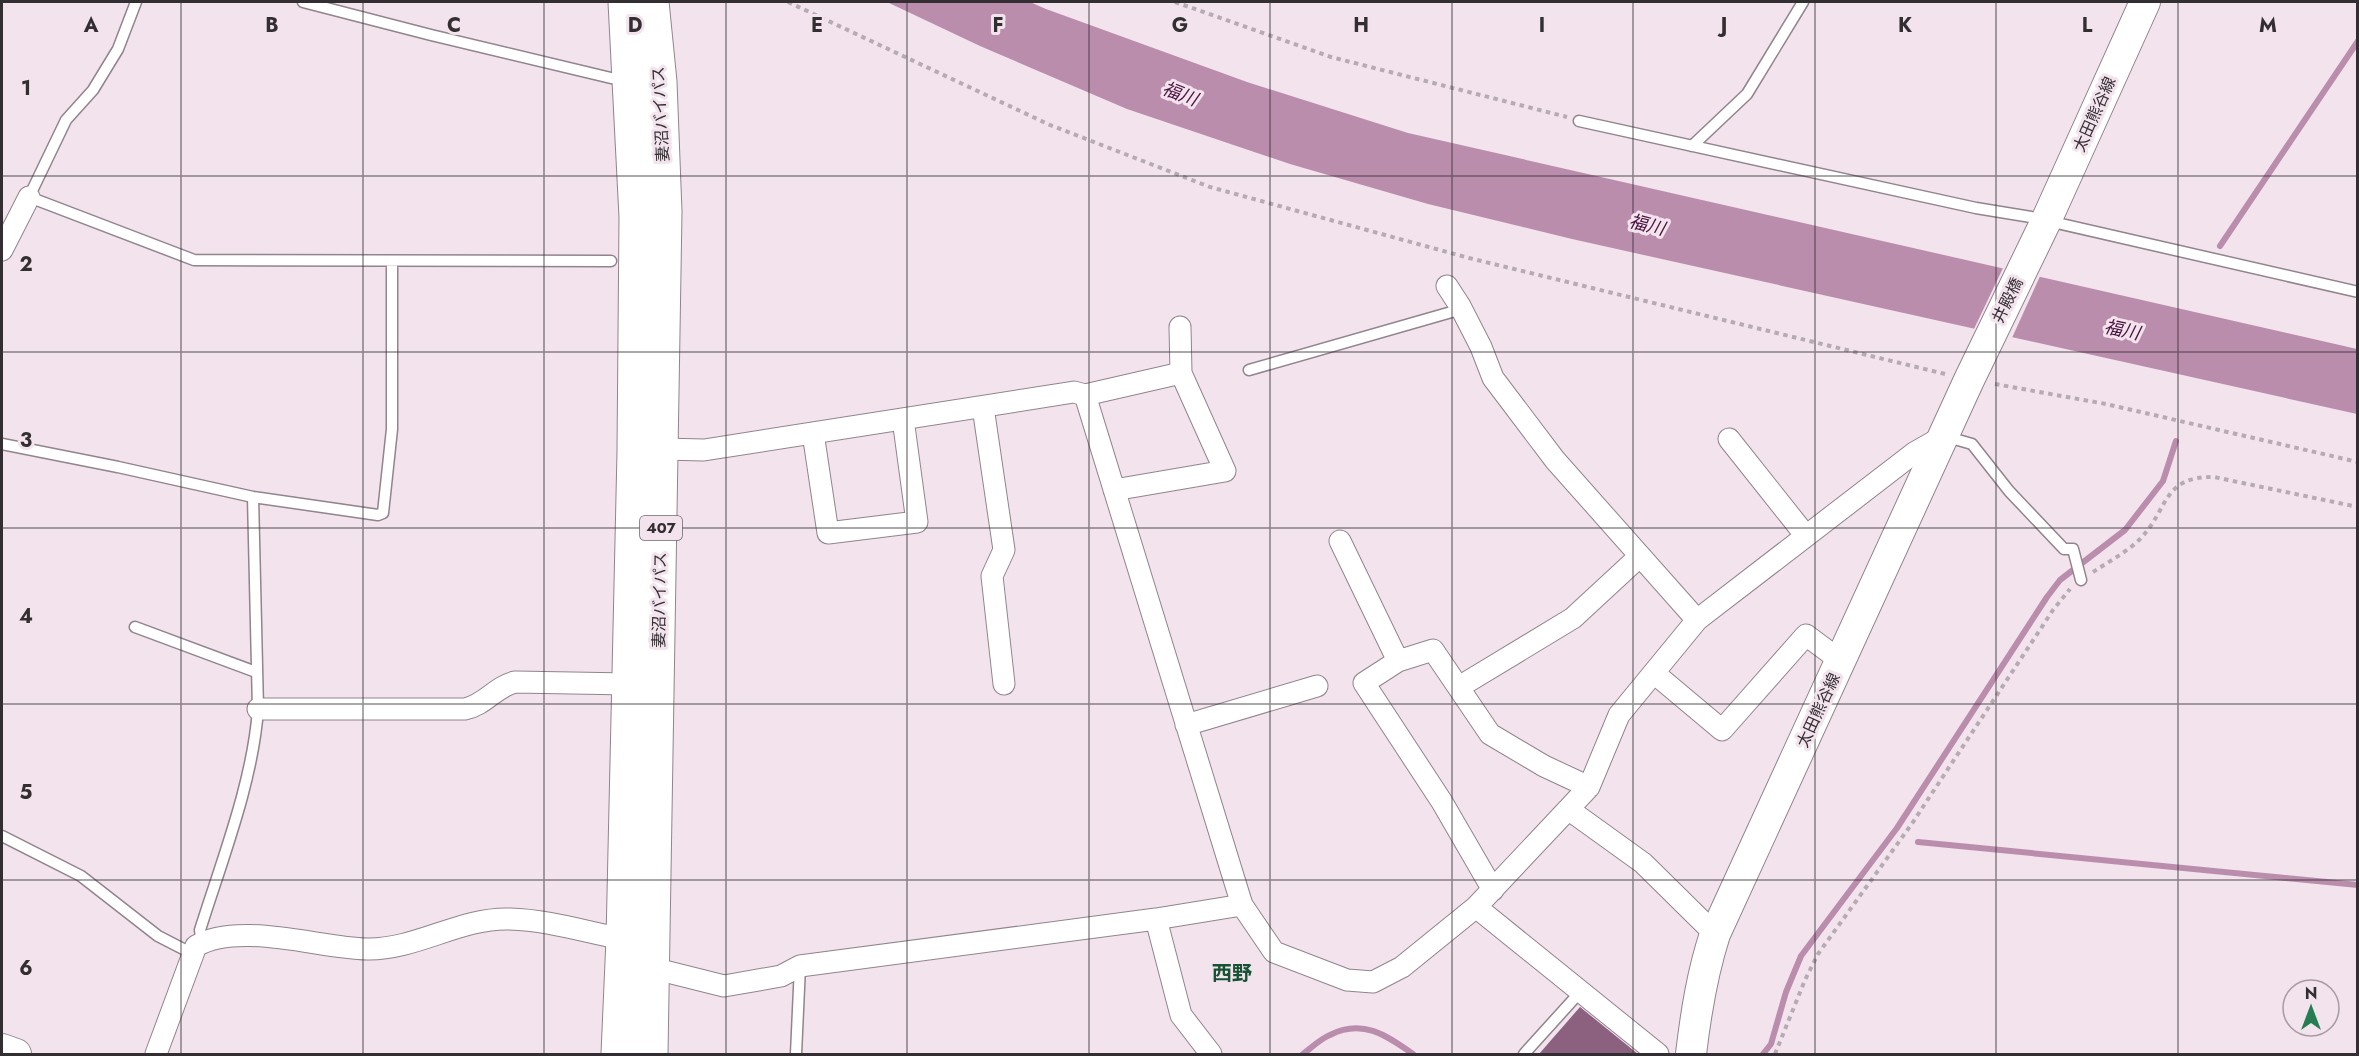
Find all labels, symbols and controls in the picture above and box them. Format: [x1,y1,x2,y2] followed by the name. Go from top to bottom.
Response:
[83,11,99,40] text: A
[265,11,279,40] text: B
[447,11,461,40] text: C
[628,11,642,40] text: D
[811,11,823,40] text: E
[992,11,1004,40] text: F
[1172,11,1188,40] text: G
[1353,11,1369,40] text: H
[1539,11,1545,40] text: I
[1717,11,1727,40] text: J
[1898,11,1912,40] text: K
[2082,11,2093,40] text: L
[2259,11,2277,40] text: M
[647,66,674,162] street label: 妻沼バイパス
[2068,73,2121,155] street label: 太田熊谷線
[21,74,31,103] text: 1
[1159,75,1203,113] water label: 福川
[1626,208,1670,242] water label: 福川
[19,250,33,279] text: 2
[1987,274,2028,327] street label: 井殿橋
[2102,314,2144,347] water label: 福川
[20,426,32,455] text: 3
[640,516,682,540] road number: 407
[647,552,672,648] street label: 妻沼バイパス
[19,602,33,631] text: 4
[1791,669,1846,751] street label: 太田熊谷線
[20,778,33,807] text: 5
[19,954,33,983] text: 6
[1212,959,1252,988] district label: 西野
[2281,978,2341,1038] north arrow
[2305,982,2317,1005] text: N

